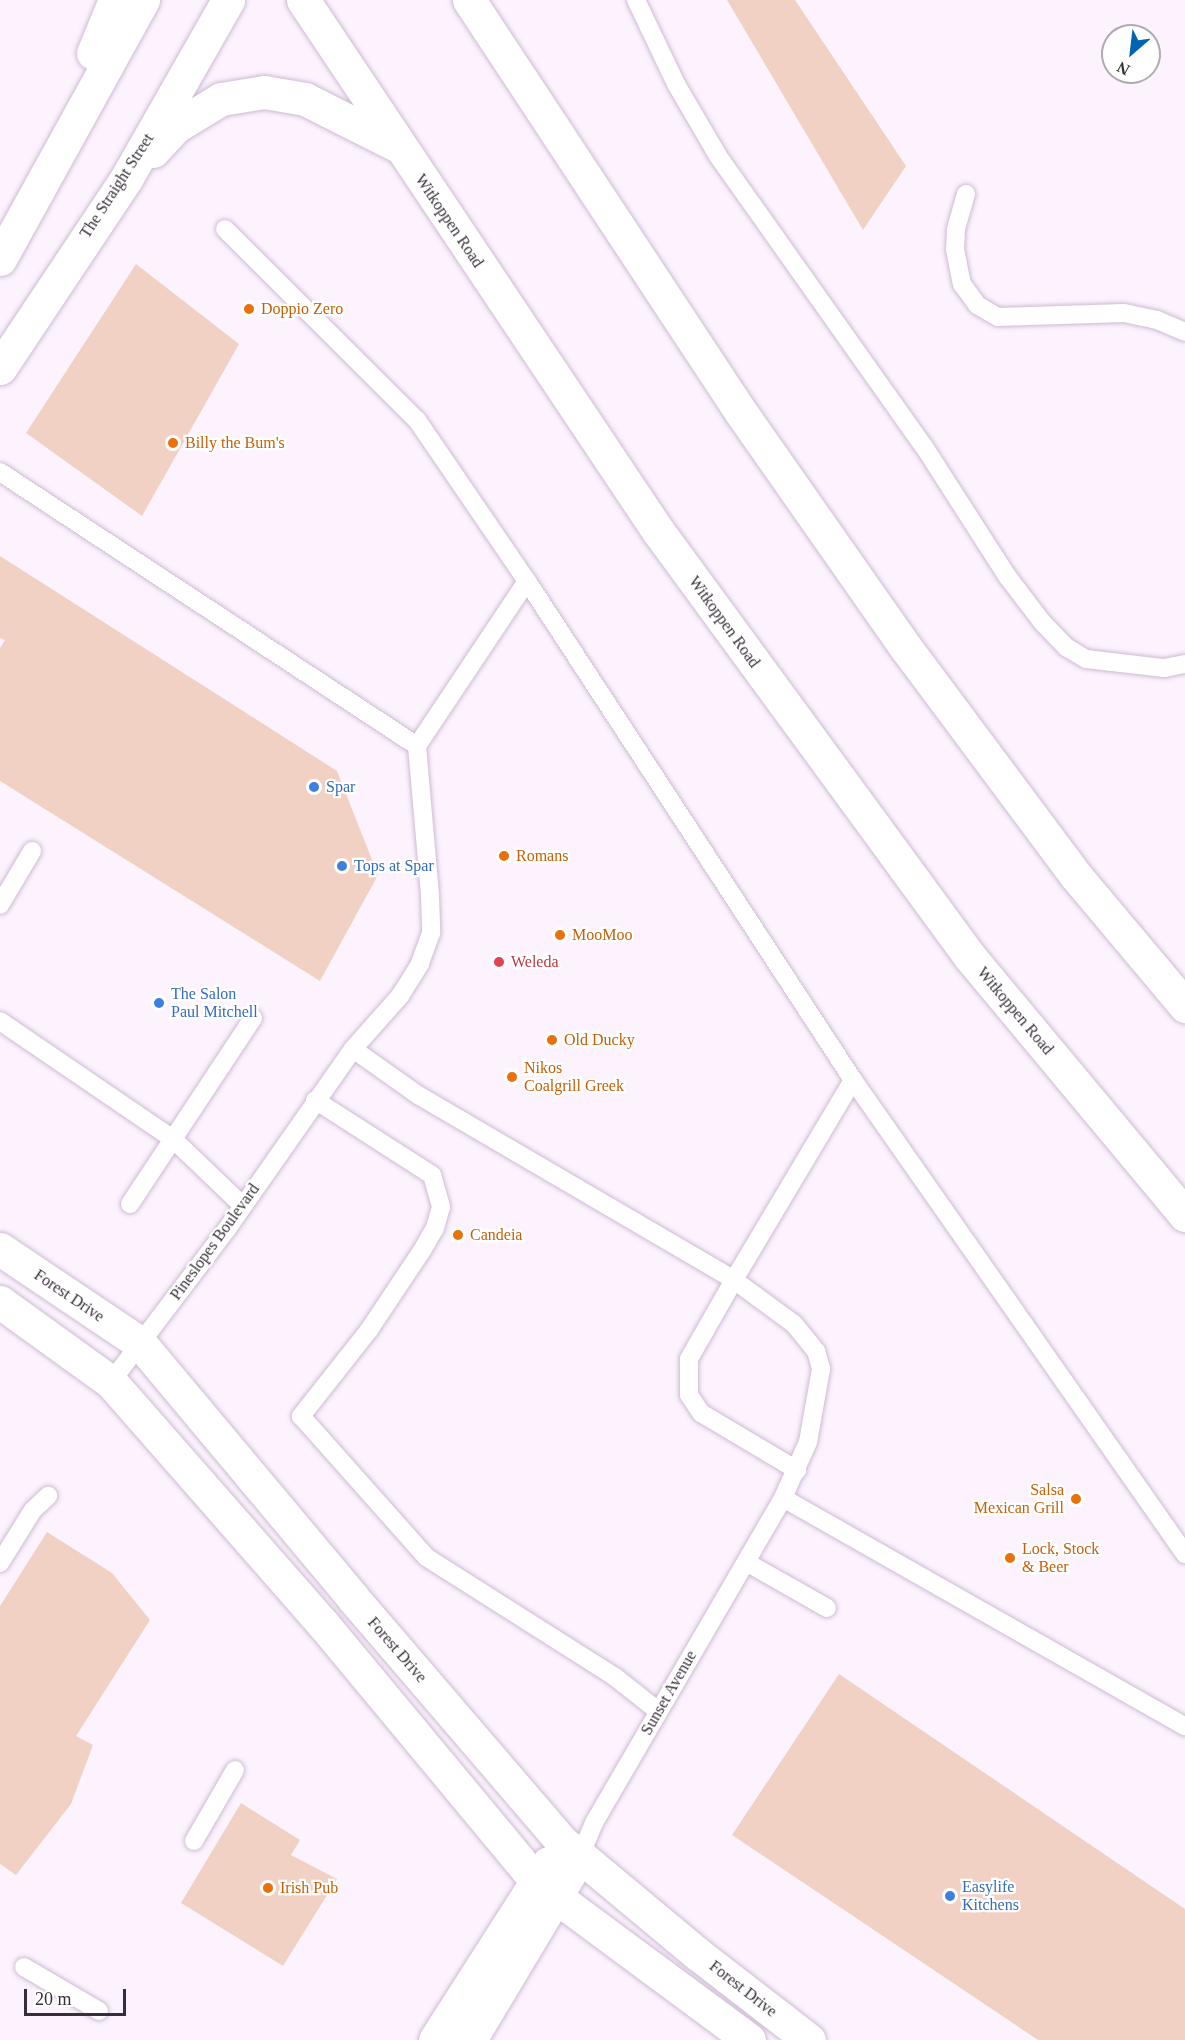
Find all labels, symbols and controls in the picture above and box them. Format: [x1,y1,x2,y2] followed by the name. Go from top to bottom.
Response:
[1101,24,1161,84] north arrow
[1114,58,1132,79] text: N
[76,130,158,242] street label: The Straight Street
[411,171,487,271] street label: Witkoppen Road
[261,299,343,319] place label: Doppio Zero
[242,302,256,316] marker: Doppio Zero
[185,433,285,453] place label: Billy the Bum's
[166,436,180,450] marker: Billy the Bum's
[684,573,764,671] street label: Witkoppen Road
[326,777,355,797] place label: Spar
[307,780,321,794] marker: Spar
[516,846,568,866] place label: Romans
[497,849,511,863] marker: Romans
[354,856,434,876] place label: Tops at Spar
[335,859,349,873] marker: Tops at Spar
[572,925,632,945] place label: MooMoo
[553,928,567,942] marker: MooMoo
[511,952,559,972] place label: Weleda
[492,955,506,969] marker: Weleda
[973,963,1057,1059] street label: Witkoppen Road
[171,984,258,1022] place label: The Salon Paul Mitchell
[152,996,166,1010] marker: The Salon Paul Mitchell
[564,1030,635,1050] place label: Old Ducky
[545,1033,559,1047] marker: Old Ducky
[524,1058,624,1096] place label: Nikos Coalgrill Greek
[505,1070,519,1084] marker: Nikos Coalgrill Greek
[166,1180,264,1304] street label: Pineslopes Boulevard
[470,1225,522,1245] place label: Candeia
[451,1228,465,1242] marker: Candeia
[30,1266,108,1326] street label: Forest Drive
[974,1480,1064,1518] place label: Salsa Mexican Grill
[1069,1492,1083,1506] marker: Salsa Mexican Grill
[1022,1539,1099,1577] place label: Lock, Stock & Beer
[1003,1551,1017,1565] marker: Lock, Stock & Beer
[363,1613,431,1687] street label: Forest Drive
[637,1647,701,1739] street label: Sunset Avenue
[962,1877,1019,1915] place label: Easylife Kitchens
[280,1878,338,1898] place label: Irish Pub
[261,1881,275,1895] marker: Irish Pub
[943,1889,957,1903] marker: Easylife Kitchens
[705,1957,781,2021] street label: Forest Drive
[27,1977,129,2015] scale bar
[35,1989,72,2009] text: 20 m

